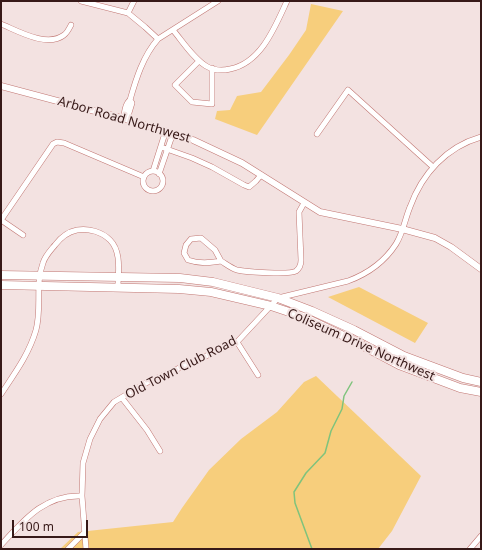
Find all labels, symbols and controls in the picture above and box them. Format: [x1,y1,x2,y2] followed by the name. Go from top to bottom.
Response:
[56,94,192,146] street label: Arbor Road Northwest
[285,305,437,385] street label: Coliseum Drive Northwest
[123,333,239,403] street label: Old Town Club Road
[14,512,90,538] scale bar
[19,518,54,535] text: 100 m

